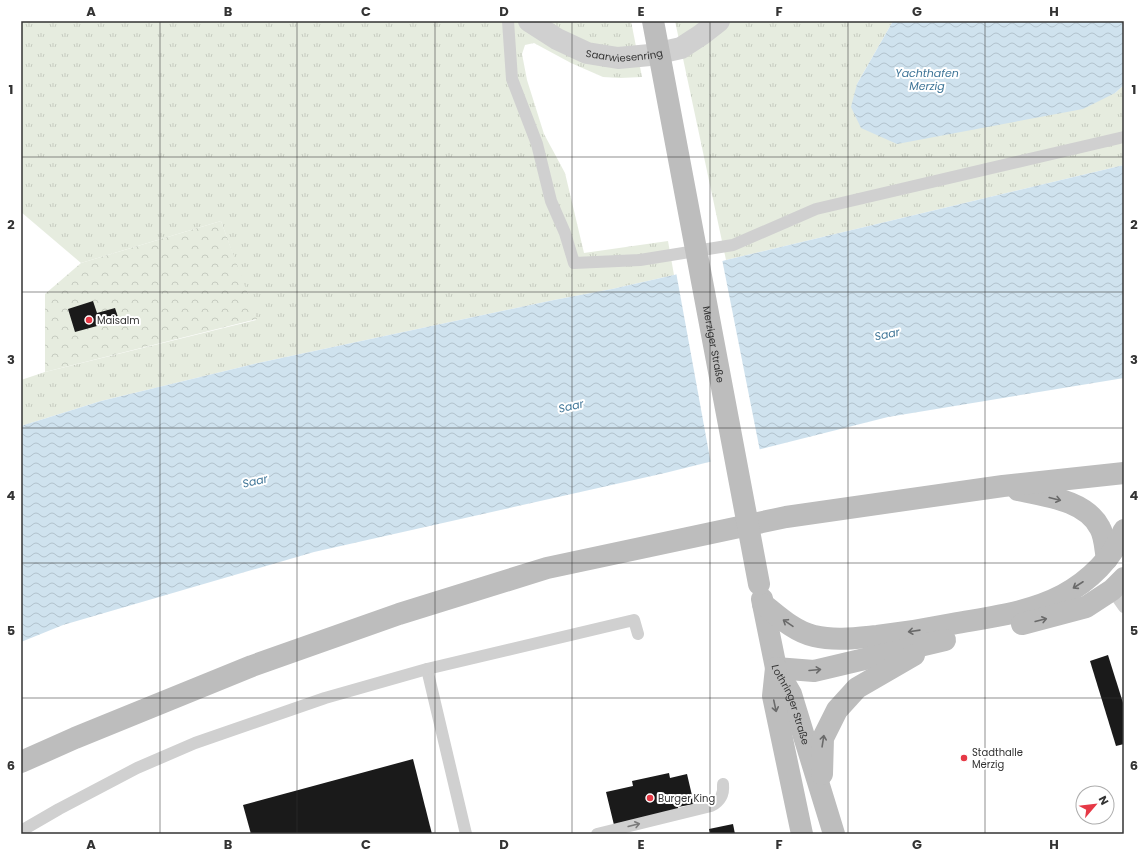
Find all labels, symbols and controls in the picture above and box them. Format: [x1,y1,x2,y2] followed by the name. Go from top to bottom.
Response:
[86,2,96,21] text: A
[224,2,233,21] text: B
[361,2,371,21] text: C
[499,2,509,21] text: D
[637,2,645,21] text: E
[775,2,783,21] text: F
[912,2,922,21] text: G
[1049,2,1059,21] text: H
[585,45,664,66] street label: Saarwiesenring
[895,65,959,94] water label: Yachthafen Merzig
[9,80,13,99] text: 1
[1132,80,1136,99] text: 1
[7,215,15,234] text: 2
[1130,215,1138,234] text: 2
[699,305,728,384] street label: Merziger Straße
[97,313,140,328] place label: Maisalm
[84,315,94,325] marker: Maisalm
[873,323,902,344] water label: Saar
[7,350,15,369] text: 3
[1130,350,1138,369] text: 3
[557,395,586,417] water label: Saar
[241,470,270,492] water label: Saar
[7,486,16,505] text: 4
[1130,486,1139,505] text: 4
[1048,495,1061,503] one-way arrow
[1073,581,1084,589] one-way arrow
[1035,615,1048,623] one-way arrow
[782,619,794,627] one-way arrow
[7,621,15,640] text: 5
[1130,621,1138,640] text: 5
[908,627,921,635] one-way arrow
[768,663,813,747] street label: Lothringer Straße
[808,667,821,674] one-way arrow
[771,700,779,713] one-way arrow
[819,735,827,748] one-way arrow
[972,745,1023,772] place label: Stadthalle Merzig
[959,753,969,763] marker: Stadthalle Merzig
[7,756,15,775] text: 6
[1130,756,1138,775] text: 6
[1075,785,1115,825] north arrow
[658,791,715,806] place label: Burger King
[645,793,655,803] marker: Burger King
[1095,793,1113,808] text: N
[628,821,641,828] one-way arrow
[86,835,96,854] text: A
[224,835,233,854] text: B
[361,835,371,854] text: C
[499,835,509,854] text: D
[637,835,645,854] text: E
[775,835,783,854] text: F
[912,835,922,854] text: G
[1049,835,1059,854] text: H

